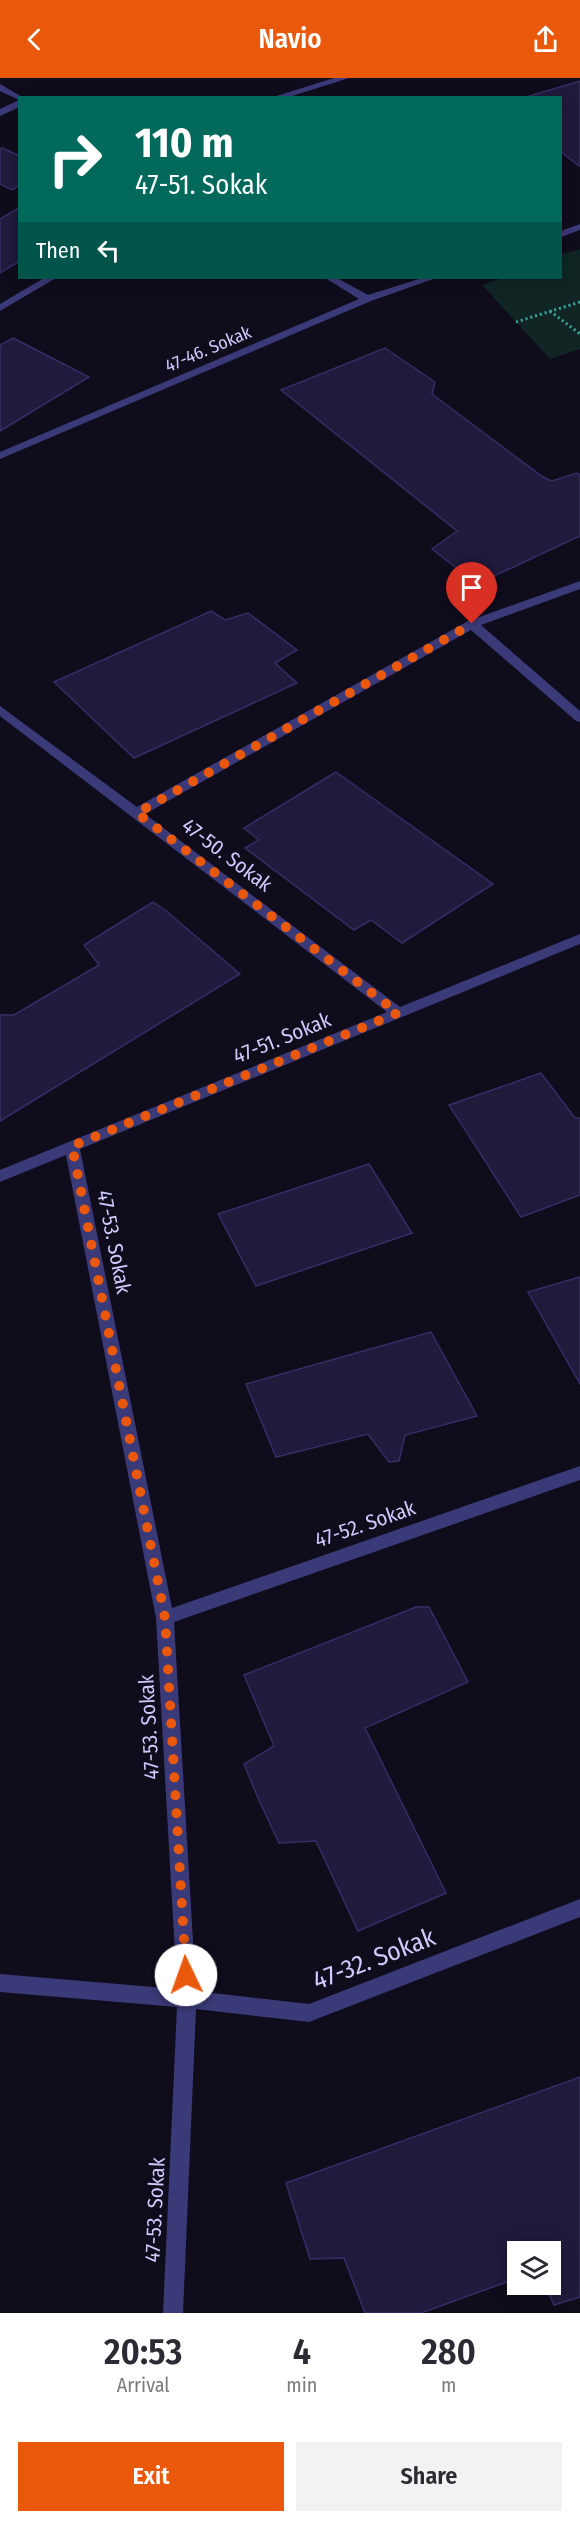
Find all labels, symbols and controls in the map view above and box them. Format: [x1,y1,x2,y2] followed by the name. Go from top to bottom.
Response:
[18,23,51,56] icon: back
[258,23,322,55] text: Navio
[529,23,562,56] icon: share
[135,118,234,168] text: 110 m
[36,120,114,198] icon: right
[135,169,267,201] text: 47-51. Sokak
[92,234,125,267] icon: left
[36,237,80,264] text: Then
[162,321,255,377] street label: 47-46. Sokak
[446,562,497,624] pin
[455,571,488,604] icon: arrive
[177,812,278,898] street label: 47-50. Sokak
[229,1007,335,1069] street label: 47-51. Sokak
[91,1188,137,1296] street label: 47-53. Sokak
[311,1495,419,1553] street label: 47-52. Sokak
[133,1674,165,1780] street label: 47-53. Sokak
[308,1921,440,1996] street label: 47-32. Sokak
[154,1943,218,2007] position arrow
[139,2157,171,2263] street label: 47-53. Sokak
[507,2241,561,2295] map controls
[507,2241,561,2295] button: layers
[104,2330,182,2374] text: 20:53
[293,2330,311,2374] text: 4
[421,2330,476,2374] text: 280
[117,2373,170,2397] text: Arrival
[286,2373,317,2397] text: min
[441,2373,456,2397] text: m
[18,2442,284,2511] button: Exit
[296,2442,562,2511] button: Share

